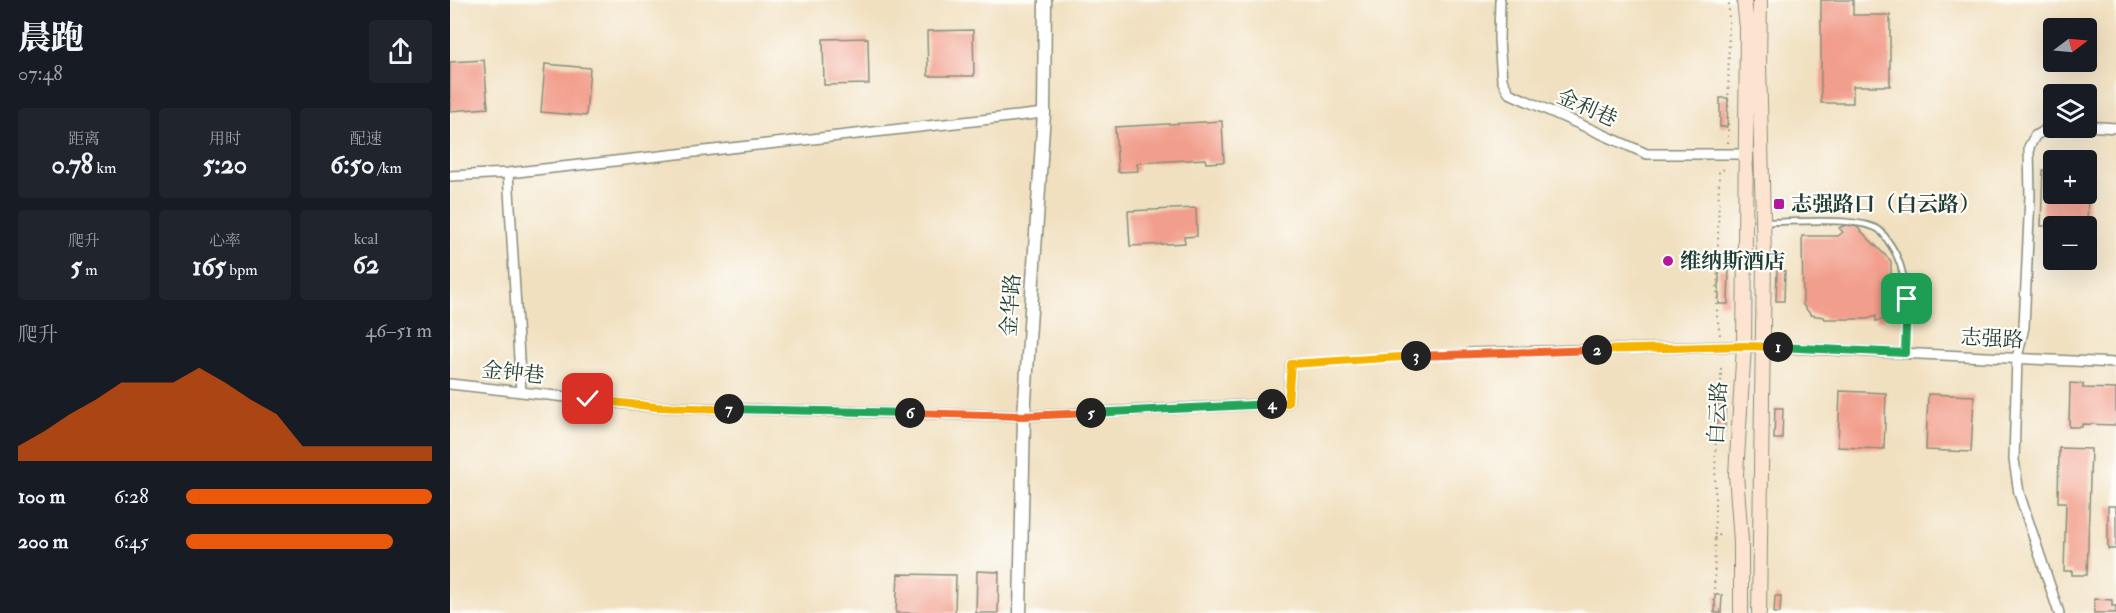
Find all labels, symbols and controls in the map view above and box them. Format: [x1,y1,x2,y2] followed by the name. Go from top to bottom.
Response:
[18,18,84,59] text: 晨跑
[2043,18,2097,72] north arrow
[2043,18,2097,270] map controls
[369,20,432,83] button: share
[18,61,63,86] text: 07:48
[1553,83,1621,133] street label: 金利巷
[2043,84,2097,138] button: layers
[68,129,100,149] text: 距离
[209,129,241,149] text: 用时
[350,129,382,149] text: 配速
[52,149,93,181] text: 0.78
[203,149,247,181] text: 5:20
[330,149,374,181] text: 6:50
[2043,150,2097,204] button: +
[93,158,116,178] text: km
[374,158,402,178] text: /km
[1791,191,1980,218] place label: 志强路口（白云路）
[1772,197,1786,211] marker: 志强路口（白云路）
[2043,216,2097,270] button: −
[354,229,378,249] text: kcal
[68,231,100,251] text: 爬升
[209,231,241,251] text: 心率
[1680,248,1785,275] place label: 维纳斯酒店
[353,249,379,281] text: 62
[70,251,82,283] text: 5
[192,251,226,283] text: 165
[1661,254,1675,268] marker: 维纳斯酒店
[82,260,98,280] text: m
[226,260,258,280] text: bpm
[995,273,1027,337] street label: 金华路
[1881,273,1932,324] pin
[1890,282,1923,315] icon: arrive
[365,318,432,343] text: 46–51 m
[18,322,58,347] text: 爬升
[1960,324,2024,354] street label: 志强路
[1763,332,1793,362] pin: 1
[1582,335,1612,365] pin: 2
[1775,337,1781,357] text: 1
[1593,340,1601,360] text: 2
[1401,341,1431,371] pin: 3
[1413,346,1419,366] text: 3
[480,356,546,390] street label: 金钟巷
[562,373,613,424] pin
[1703,381,1733,445] street label: 白云路
[571,382,604,415] icon: check
[1257,389,1287,419] pin: 4
[714,394,744,424] pin: 7
[1268,394,1276,414] text: 4
[895,398,925,428] pin: 6
[1076,398,1106,428] pin: 5
[725,399,733,419] text: 7
[906,403,914,423] text: 6
[1087,403,1095,423] text: 5
[18,484,65,509] text: 100 m
[114,484,149,509] text: 6:28
[18,529,68,554] text: 200 m
[114,529,149,554] text: 6:45

